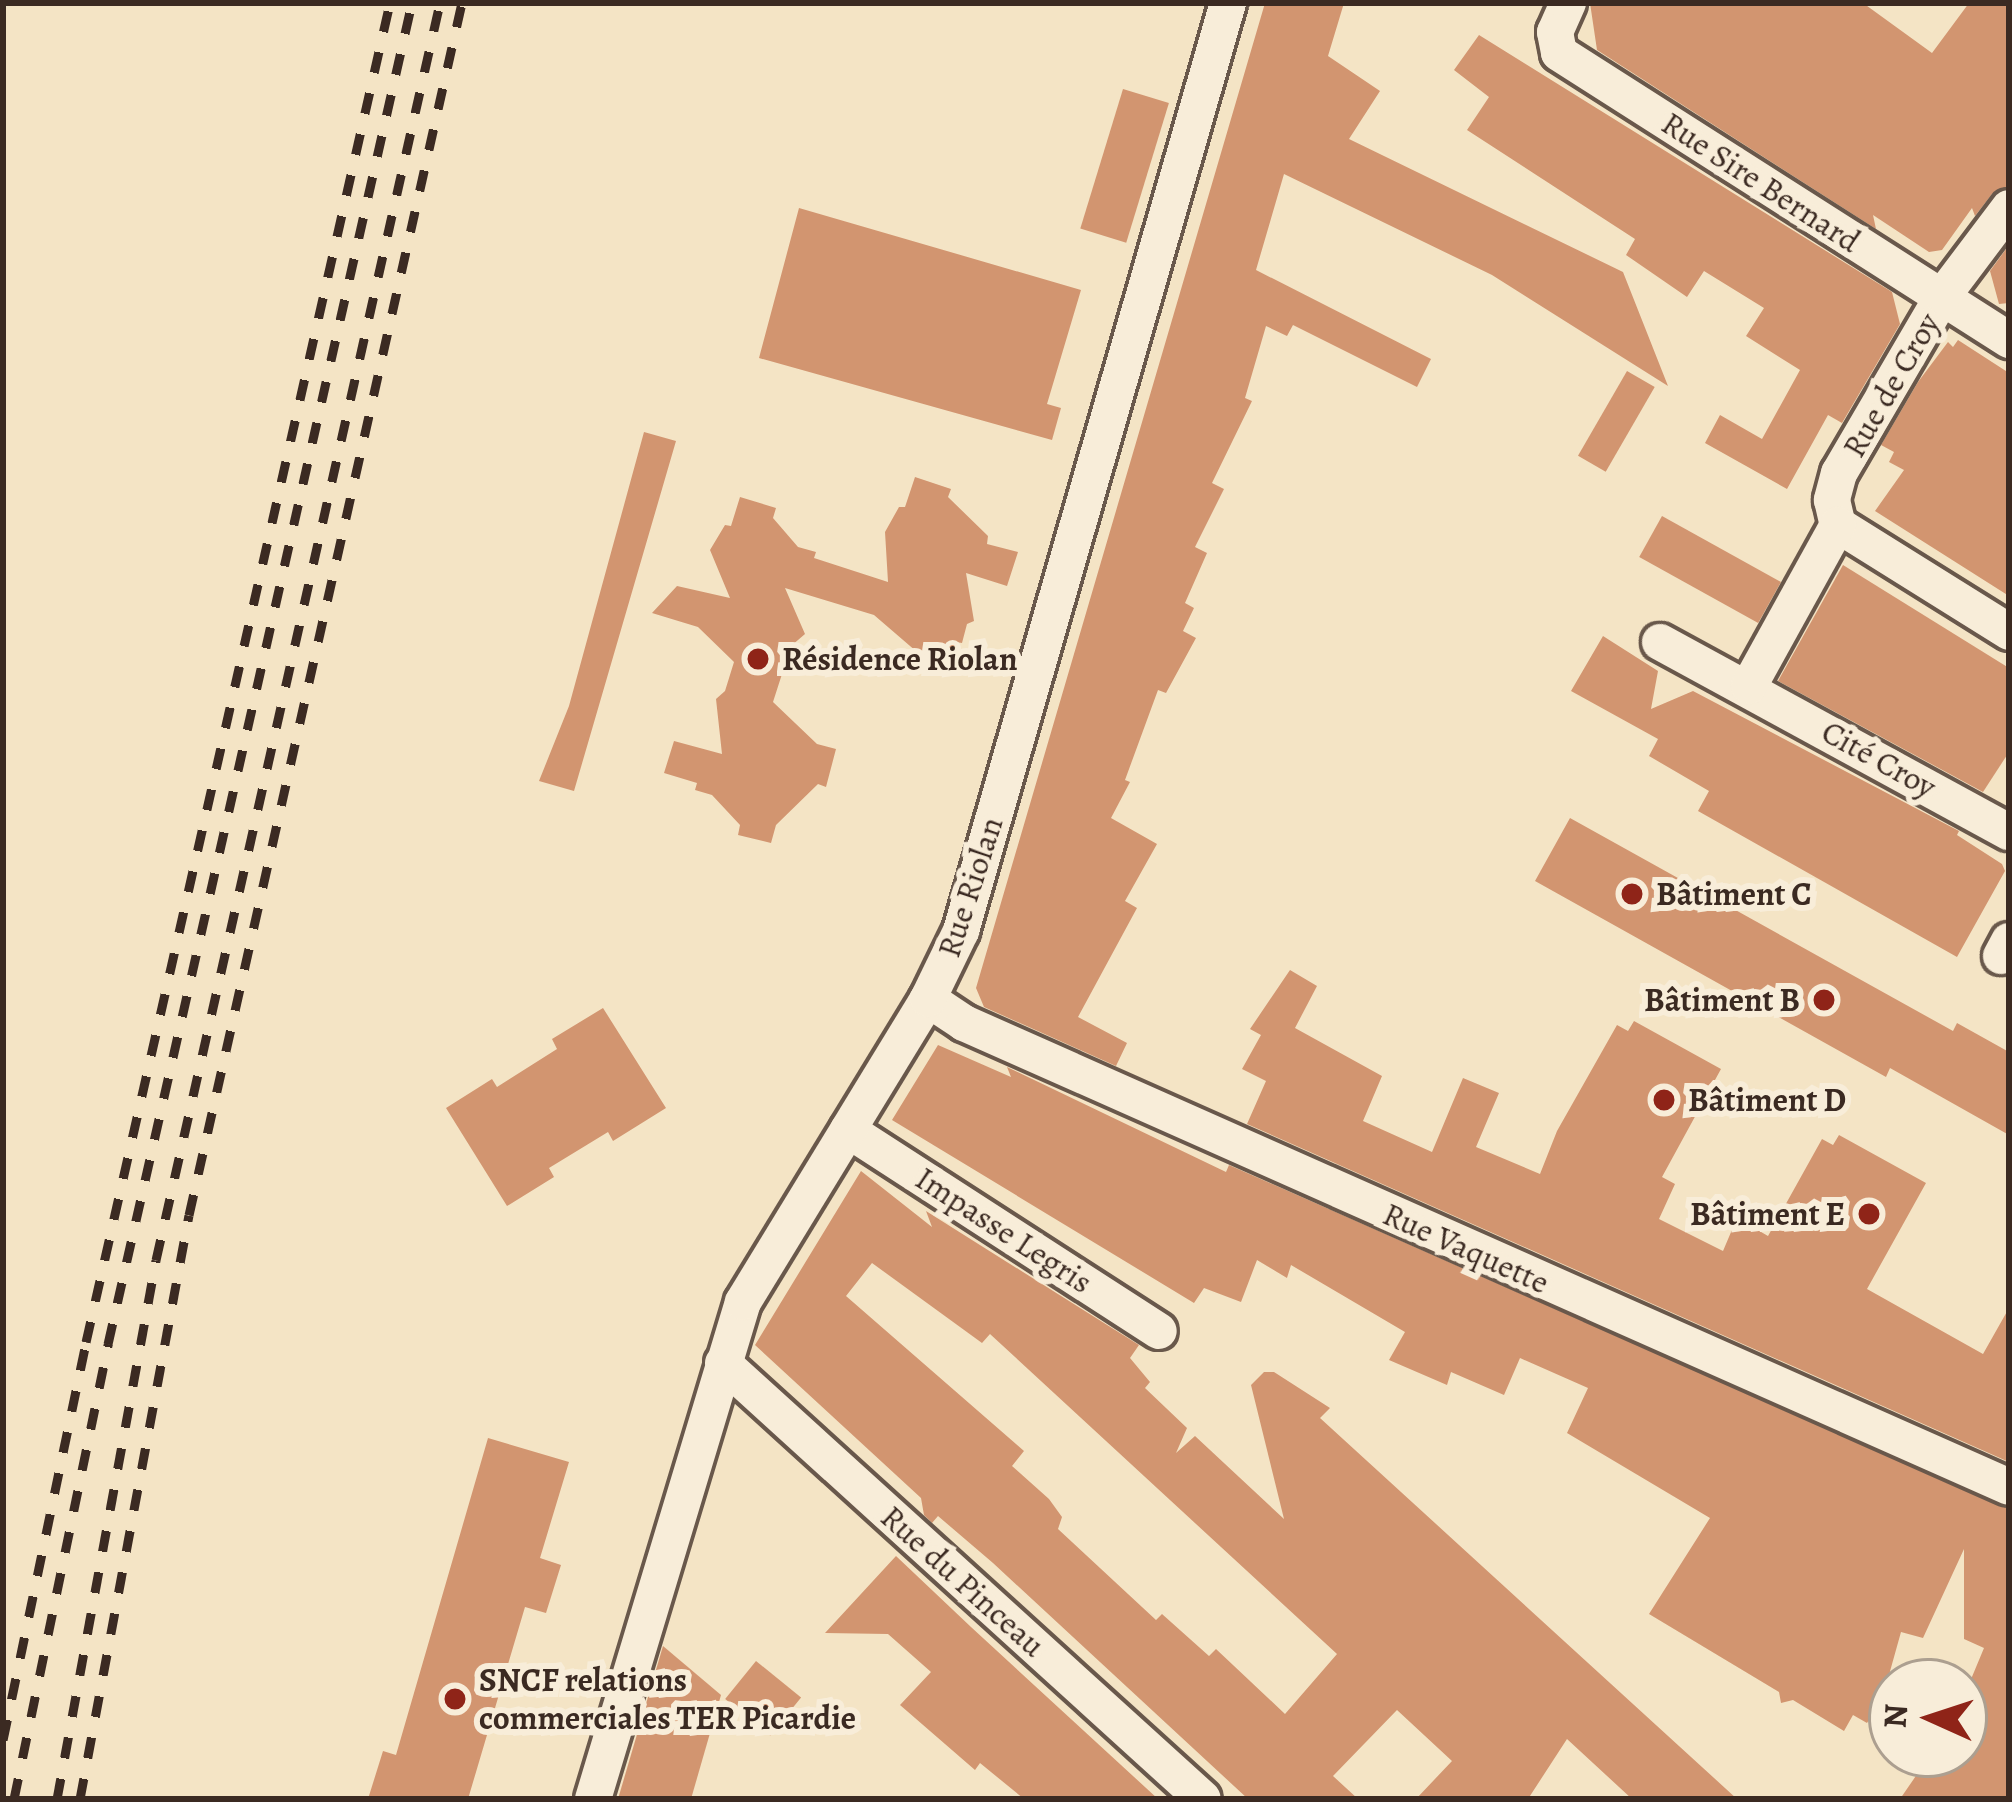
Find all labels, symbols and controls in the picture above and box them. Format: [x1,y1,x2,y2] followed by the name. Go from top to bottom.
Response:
[1654,103,1868,261] street label: Rue Sire Bernard
[1834,306,1948,464] street label: Rue de Croy
[782,639,1018,679] place label: Résidence Riolan
[745,646,771,672] marker: Résidence Riolan
[1815,712,1943,806] street label: Cité Croy
[929,812,1011,962] street label: Rue Riolan
[1656,874,1812,914] place label: Bâtiment C
[1619,881,1645,907] marker: Bâtiment C
[1644,980,1800,1020] place label: Bâtiment B
[1811,987,1837,1013] marker: Bâtiment B
[1688,1080,1846,1120] place label: Bâtiment D
[1651,1087,1677,1113] marker: Bâtiment D
[908,1158,1100,1302] street label: Impasse Legris
[1377,1194,1555,1302] street label: Rue Vaquette
[1690,1194,1845,1234] place label: Bâtiment E
[1856,1201,1882,1227] marker: Bâtiment E
[873,1497,1053,1665] street label: Rue du Pinceau
[1868,1658,1988,1778] north arrow
[479,1660,856,1738] place label: SNCF relations commerciales TER Picardie
[442,1686,468,1712] marker: SNCF relations commerciales TER Picardie
[1871,1703,1918,1729] text: N

